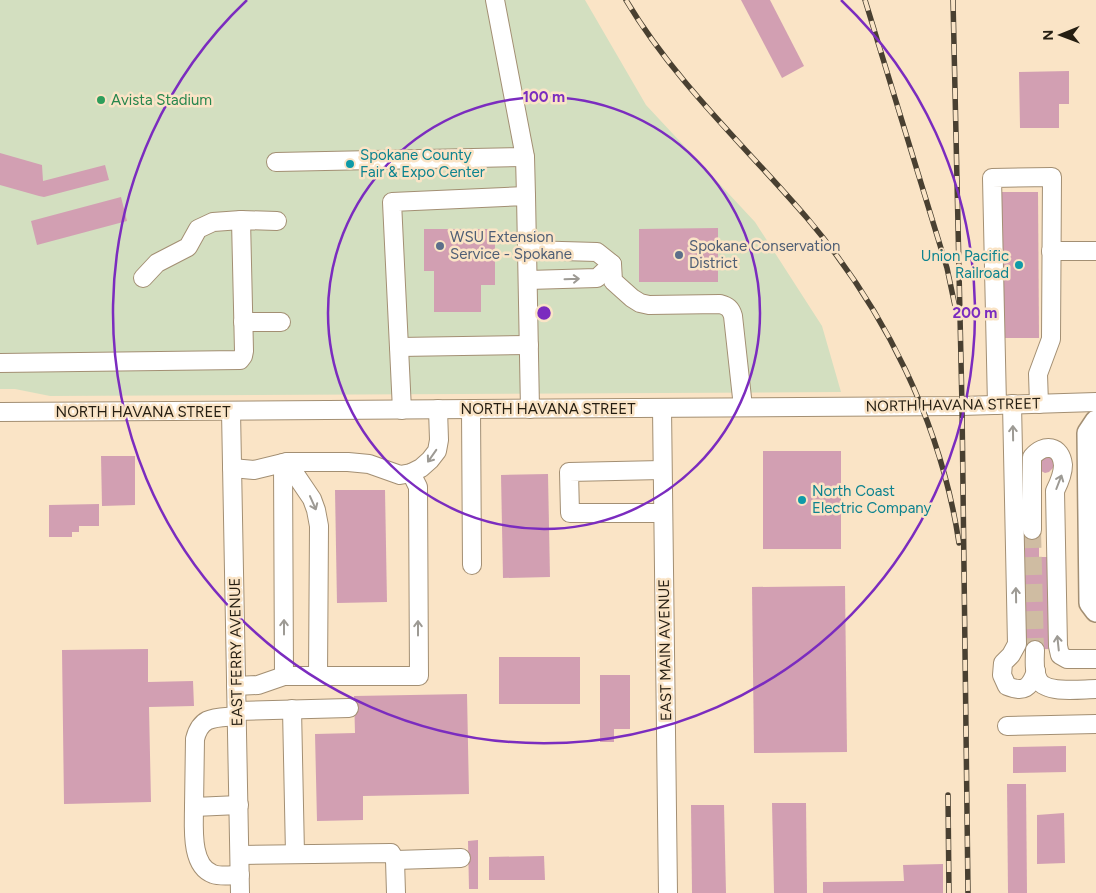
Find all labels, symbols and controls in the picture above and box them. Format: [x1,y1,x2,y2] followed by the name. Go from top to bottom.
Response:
[1036,10,1086,60] north arrow
[1040,30,1057,41] text: N
[523,88,565,106] text: 100 m
[111,91,212,109] place label: Avista Stadium
[95,94,107,106] marker: Avista Stadium
[360,146,485,181] place label: Spokane County Fair & Expo Center
[344,158,356,170] marker: Spokane County Fair & Expo Center
[450,228,572,263] place label: WSU Extension Service - Spokane
[689,237,840,272] place label: Spokane Conservation District
[434,240,446,252] marker: WSU Extension Service - Spokane
[921,247,1009,282] place label: Union Pacific Railroad
[673,249,685,261] marker: Spokane Conservation District
[1013,259,1025,271] marker: Union Pacific Railroad
[564,274,580,283] one-way arrow
[535,304,553,322] centre of rings
[953,304,997,322] text: 200 m
[865,394,1041,416] street label: NORTH HAVANA STREET
[461,400,636,418] street label: NORTH HAVANA STREET
[56,403,231,421] street label: NORTH HAVANA STREET
[1008,425,1018,441] one-way arrow
[427,449,437,463] one-way arrow
[1055,474,1064,489] one-way arrow
[812,482,932,517] place label: North Coast Electric Company
[796,494,808,506] marker: North Coast Electric Company
[308,495,318,510] one-way arrow
[226,578,246,726] street label: EAST FERRY AVENUE
[655,579,675,721] street label: EAST MAIN AVENUE
[1011,587,1021,604] one-way arrow
[279,620,289,636] one-way arrow
[413,620,423,636] one-way arrow
[1054,635,1063,651] one-way arrow

